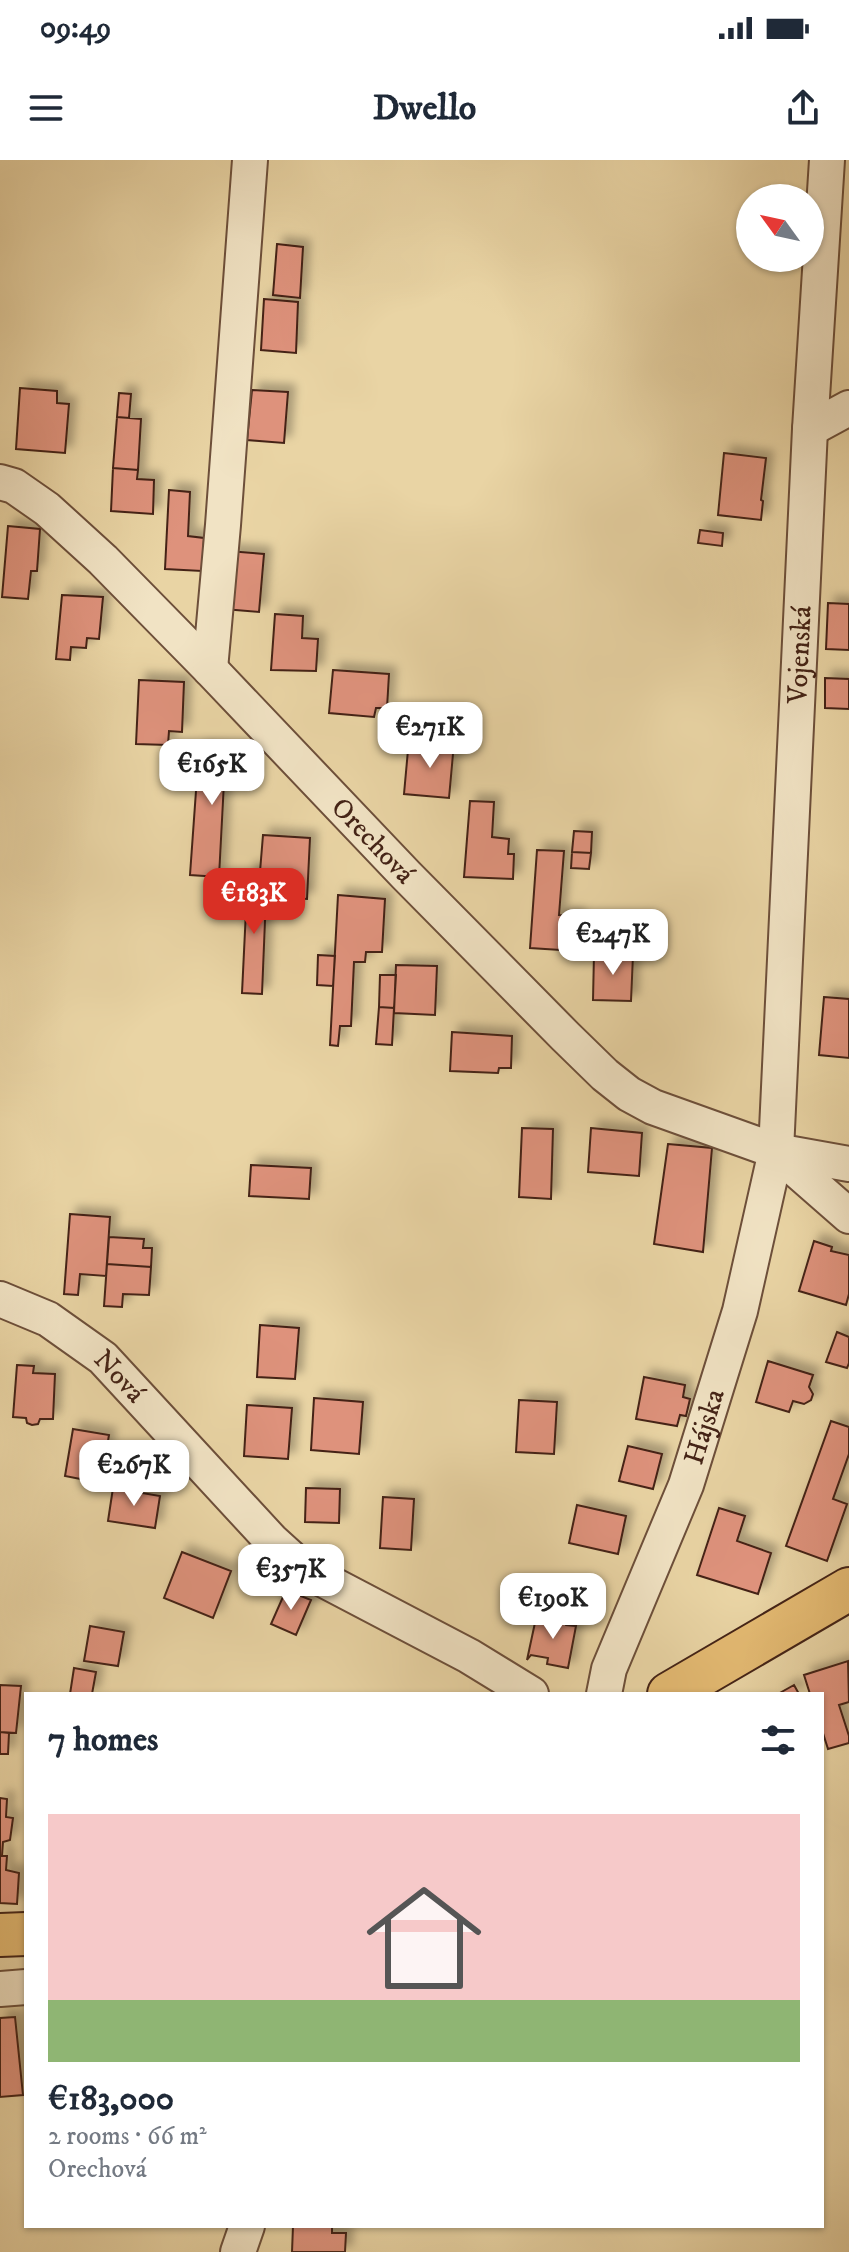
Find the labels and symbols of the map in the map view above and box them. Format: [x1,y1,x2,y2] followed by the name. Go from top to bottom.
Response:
[736,184,824,272] north arrow
[780,605,819,705] street label: Vojenská
[374,702,486,770] pin: €271K
[156,739,268,807] pin: €165K
[324,790,423,891] street label: Orechová
[198,868,310,936] pin: €183K
[557,909,669,977] pin: €247K
[86,1342,153,1410] street label: Nová
[676,1384,732,1469] street label: Hájska
[78,1440,190,1508] pin: €267K
[235,1544,347,1612] pin: €357K
[497,1573,609,1641] pin: €190K

